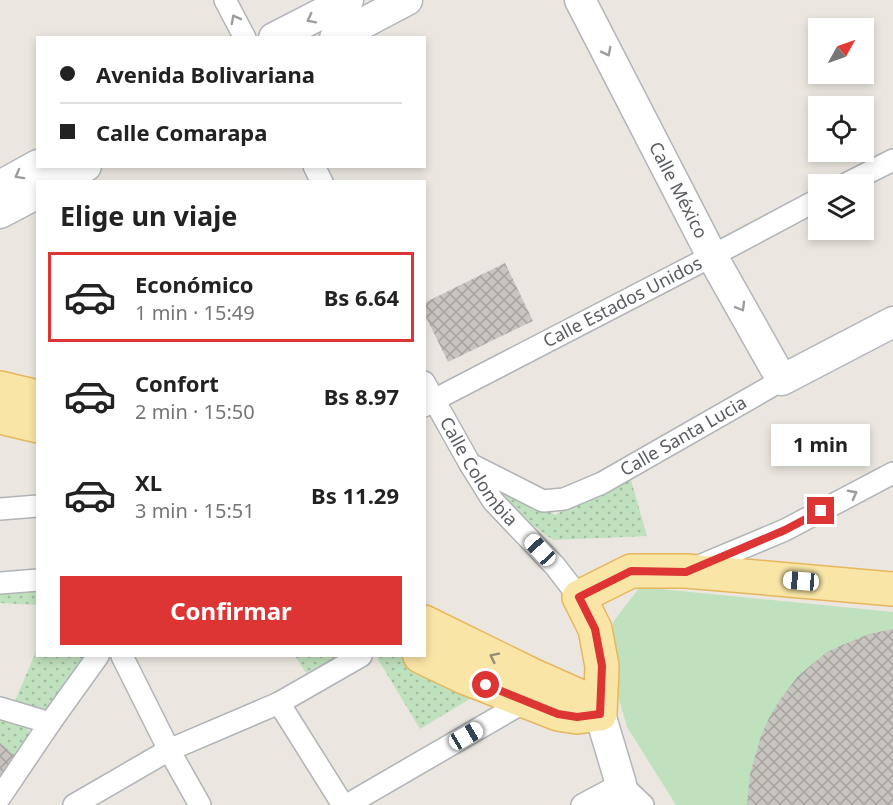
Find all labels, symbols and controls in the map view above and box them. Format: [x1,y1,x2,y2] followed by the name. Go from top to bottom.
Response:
[306,11,317,23] one-way arrow
[231,14,242,25] one-way arrow
[808,18,874,84] north arrow
[808,18,874,240] map controls
[600,46,611,56] one-way arrow
[96,59,315,89] text: Avenida Bolivariana
[808,96,874,162] button: locate
[96,117,267,147] text: Calle Comarapa
[644,137,714,242] street label: Calle México
[15,168,25,179] one-way arrow
[808,174,874,240] button: layers
[60,197,237,234] text: Elige un viaje
[539,250,706,353] street label: Calle Estados Unidos
[135,269,254,299] text: Económico
[63,270,117,324] icon: car
[324,282,399,312] text: Bs 6.64
[135,299,255,326] text: 1 min · 15:49
[734,301,745,311] one-way arrow
[135,368,219,398] text: Confort
[63,369,117,423] icon: car
[324,381,399,411] text: Bs 8.97
[615,390,751,481] street label: Calle Santa Lucia
[135,398,255,425] text: 2 min · 15:50
[435,412,523,531] street label: Calle Colombia
[772,424,870,466] callout: 1 min
[793,431,848,458] text: 1 min
[135,467,162,497] text: XL
[63,468,117,522] icon: car
[311,480,399,510] text: Bs 11.29
[847,490,858,501] one-way arrow
[135,497,255,524] text: 3 min · 15:51
[807,497,834,524] route end
[521,531,559,569] car
[782,570,820,592] car
[60,576,402,645] button: Confirmar
[490,652,501,664] one-way arrow
[472,671,499,698] route start
[446,719,486,753] car

